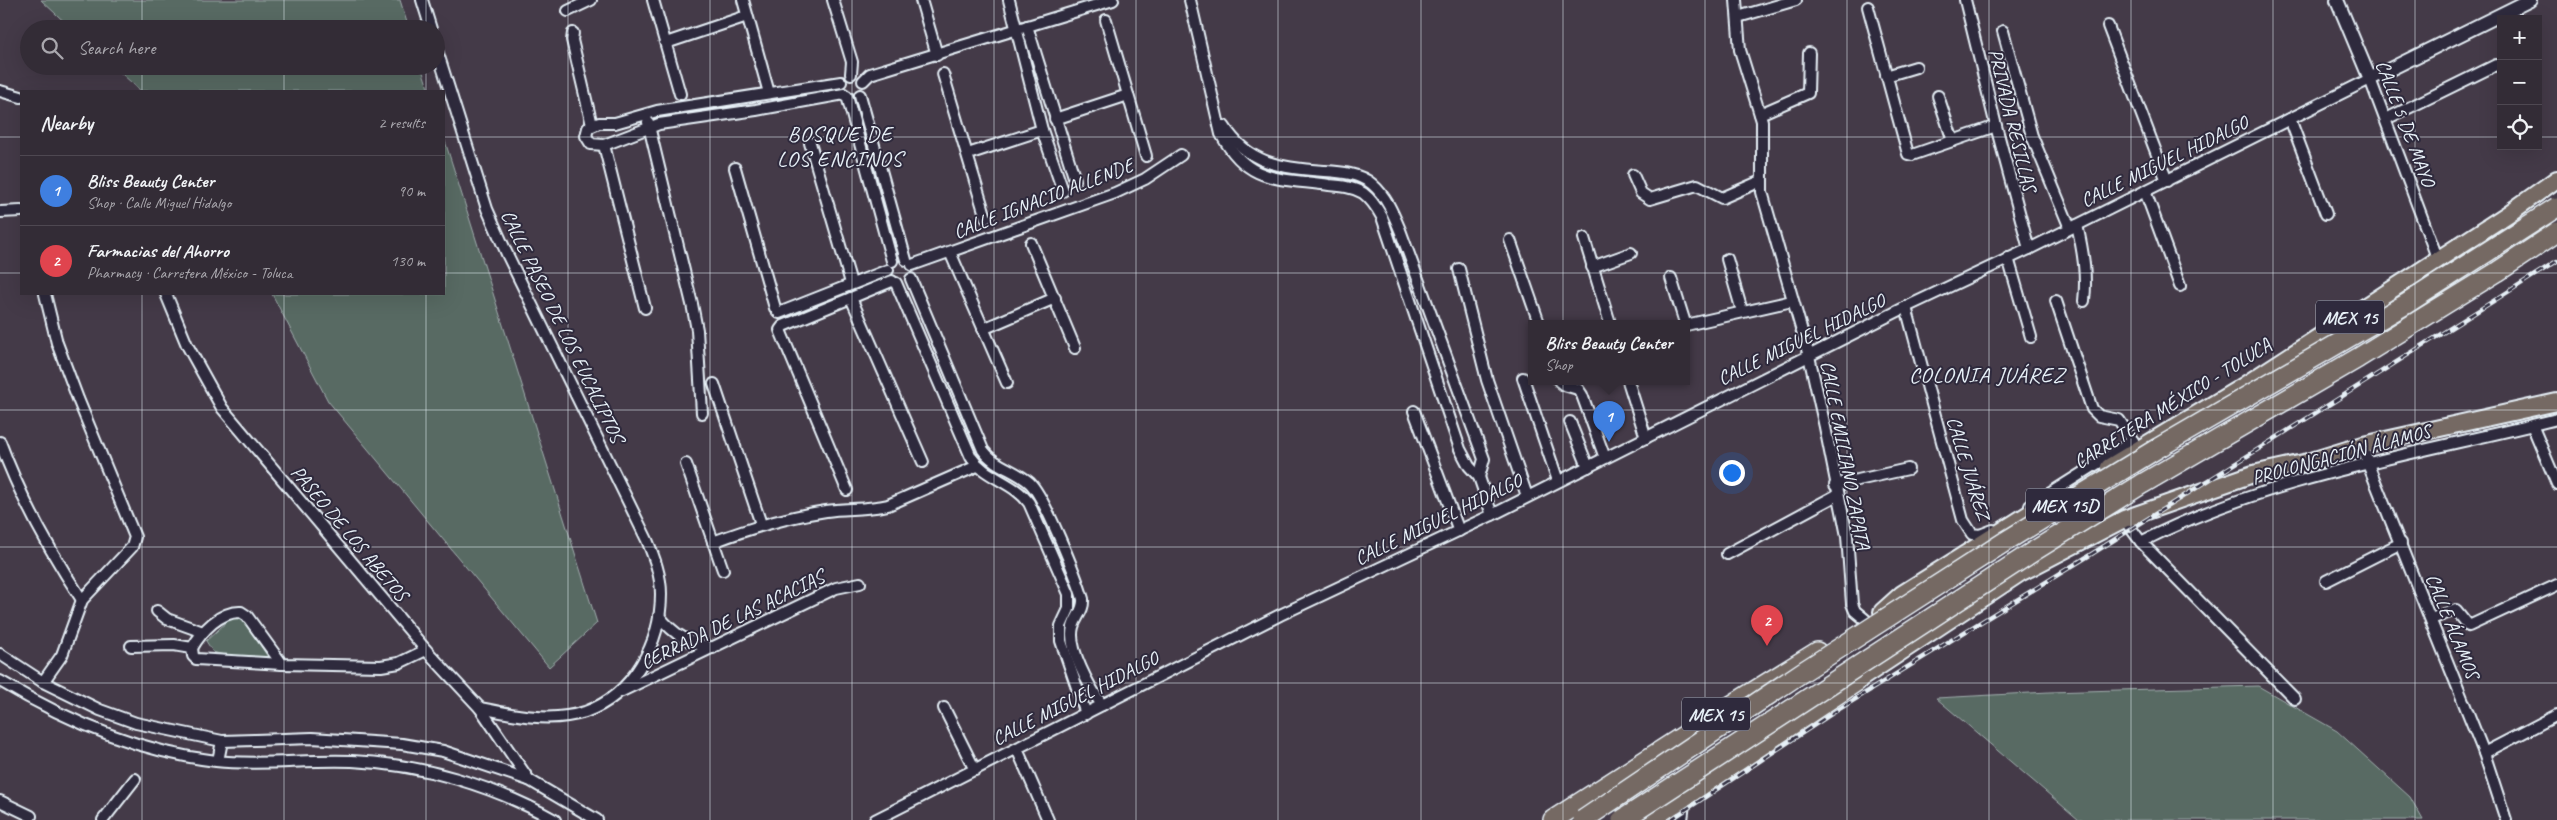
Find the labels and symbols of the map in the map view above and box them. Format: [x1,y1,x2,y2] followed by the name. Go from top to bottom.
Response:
[1983,46,2043,197] street label: PRIVADA RESILLAS
[2370,57,2442,192] street label: CALLE 5 DE MAYO
[2076,109,2254,213] street label: CALLE MIGUEL HIDALGO
[777,120,906,173] district label: BOSQUE DE LOS ENCINOS
[950,152,1140,244] street label: CALLE IGNACIO ALLENDE
[495,206,632,450] street label: CALLE PASEO DE LOS EUCALIPTOS
[1713,287,1891,391] street label: CALLE MIGUEL HIDALGO
[2316,300,2384,334] road number: MEX 15
[2069,332,2276,474] street label: CARRETERA MÉXICO - TOLUCA
[1815,359,1876,552] street label: CALLE EMILIANO ZAPATA
[1909,361,2067,389] district label: COLONIA JUÁREZ
[1593,401,1625,442] pin: 1
[1941,413,1997,525] street label: CALLE JUÁREZ
[2249,418,2436,490] street label: PROLONGACIÓN ÁLAMOS
[285,460,415,608] street label: PASEO DE LOS ABETOS
[1719,460,1745,486] your location
[1350,467,1528,571] street label: CALLE MIGUEL HIDALGO
[2026,488,2104,522] road number: MEX 15D
[636,562,832,675] street label: CERRADA DE LAS ACACIAS
[2420,570,2486,686] street label: CALLE ÁLAMOS
[1751,605,1783,646] pin: 2
[988,645,1164,751] street label: CALLE MIGUEL HIDALGO
[1682,698,1750,731] road number: MEX 15

